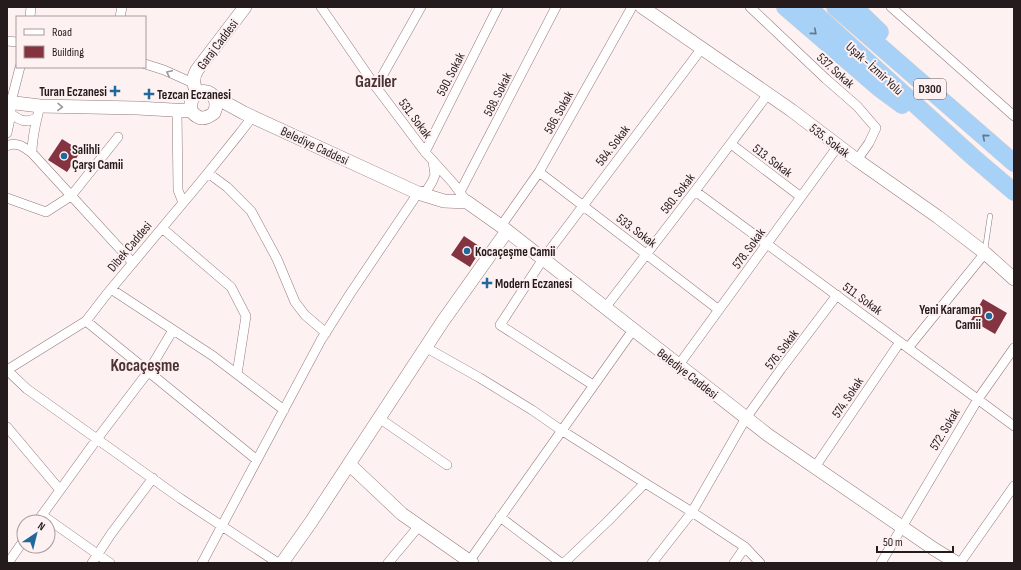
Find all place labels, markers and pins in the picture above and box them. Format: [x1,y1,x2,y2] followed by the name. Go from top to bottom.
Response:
[39,84,107,100] place label: Turan Eczanesi
[110,86,120,96] marker: Turan Eczanesi
[157,87,231,103] place label: Tezcan Eczanesi
[144,89,154,99] marker: Tezcan Eczanesi
[72,142,124,173] place label: Salihli Çarşı Camii
[59,151,69,161] marker: Salihli Çarşı Camii
[475,244,556,260] place label: Kocaçeşme Camii
[462,246,472,256] marker: Kocaçeşme Camii
[495,276,573,292] place label: Modern Eczanesi
[482,278,492,288] marker: Modern Eczanesi
[919,302,981,333] place label: Yeni Karaman Camii
[984,311,994,321] marker: Yeni Karaman Camii

